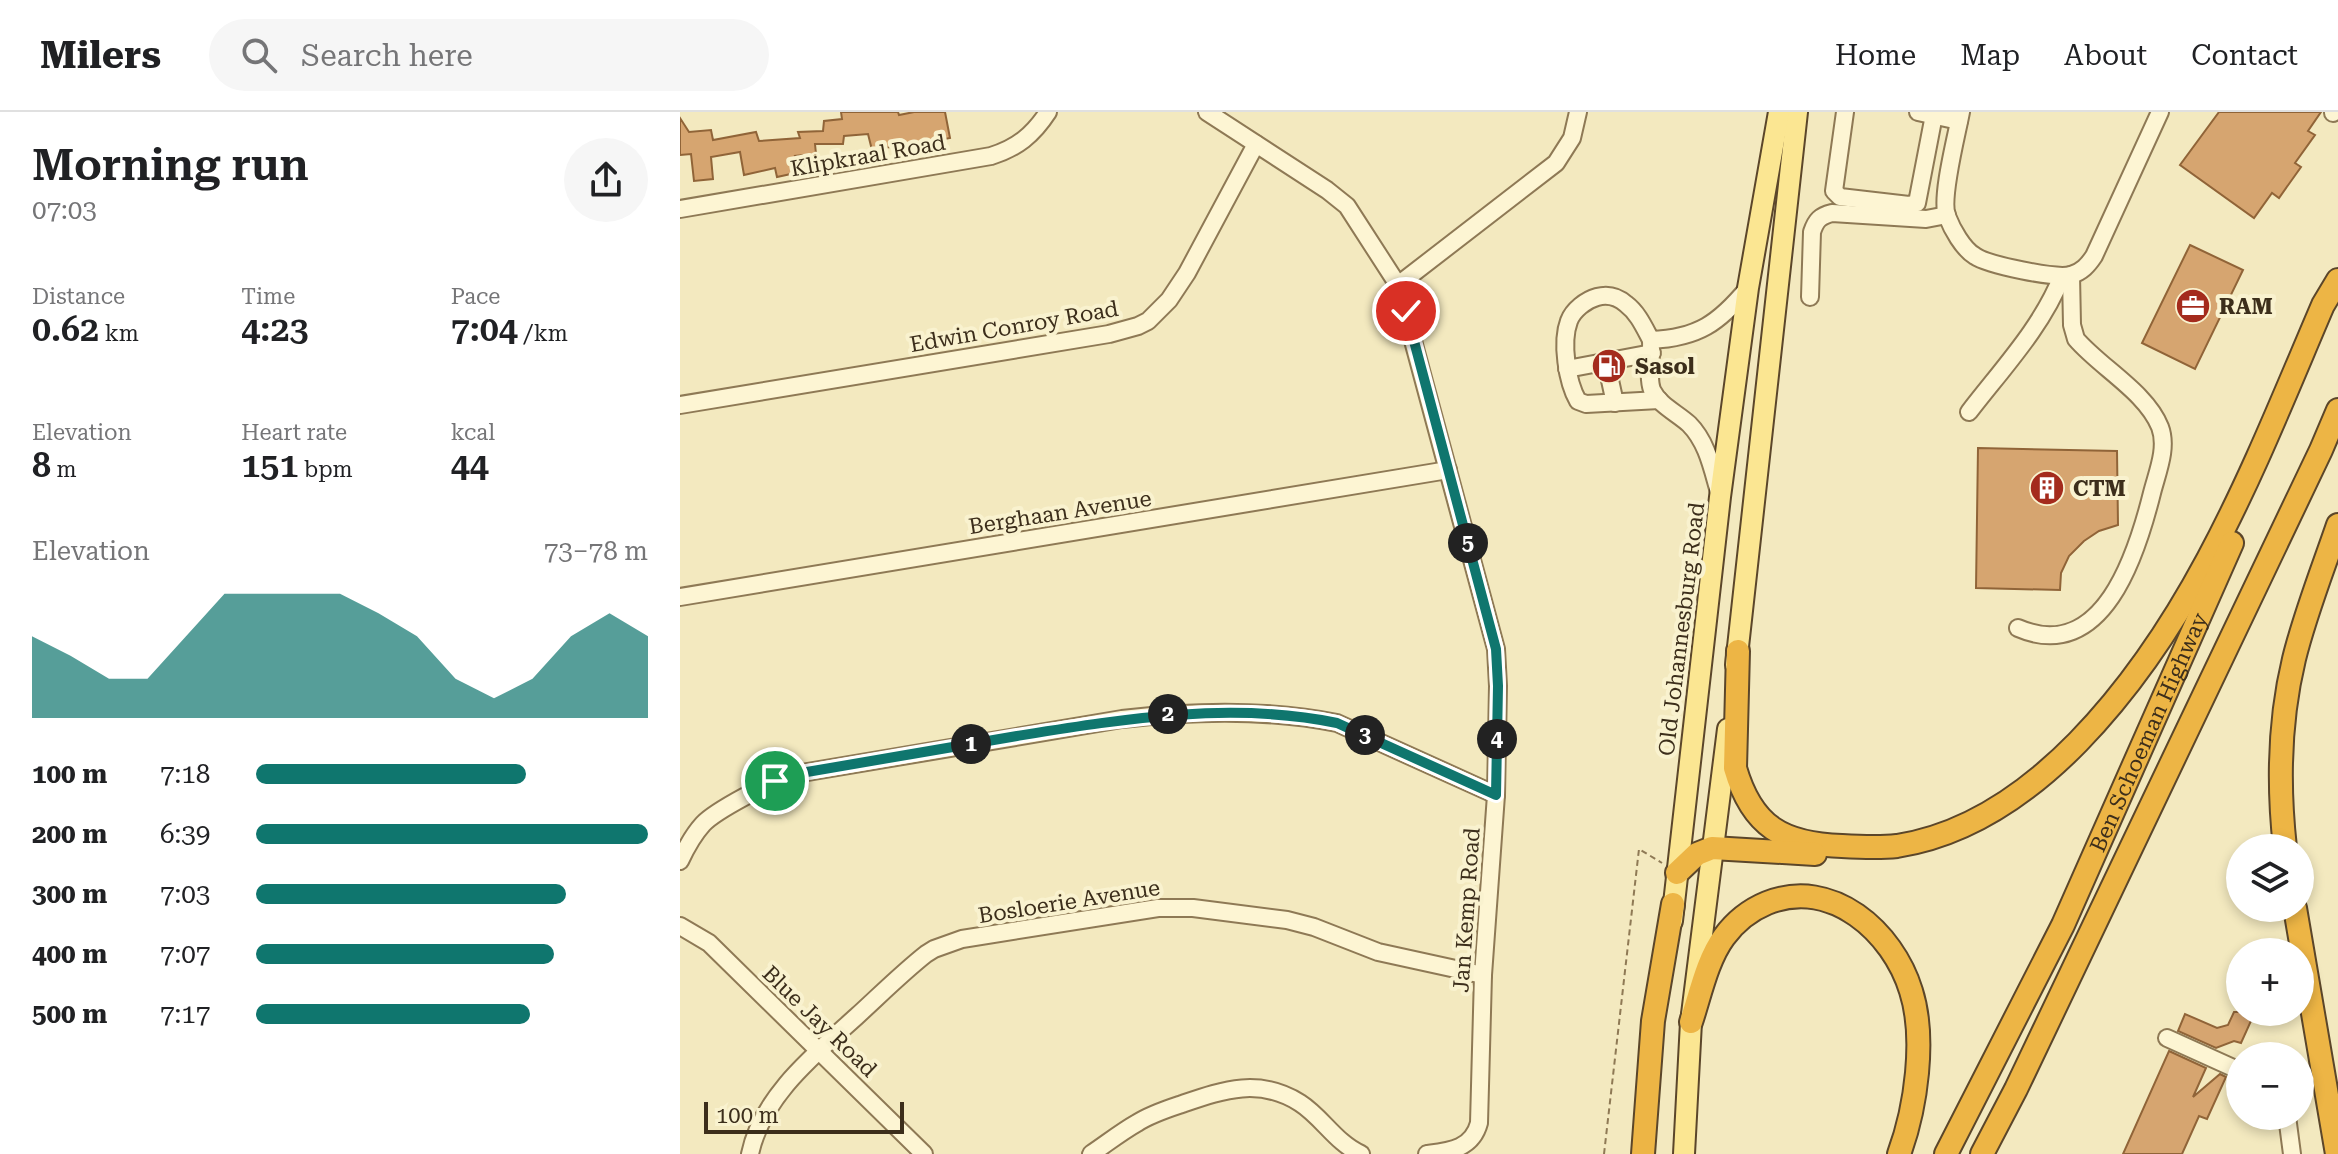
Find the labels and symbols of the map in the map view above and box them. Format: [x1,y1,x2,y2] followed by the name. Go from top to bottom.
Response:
[789,130,948,181] street label: Klipkraal Road
[1372,277,1440,345] pin
[2174,287,2212,325] office icon: RAM
[2219,294,2273,319] place label: RAM
[908,296,1120,357] street label: Edwin Conroy Road
[1590,347,1628,385] fuel station icon: Sasol
[1635,354,1695,379] place label: Sasol
[2028,469,2066,507] building icon: CTM
[2073,476,2126,501] place label: CTM
[967,486,1153,539] street label: Berghaan Avenue
[1654,501,1709,757] street label: Old Johannesburg Road
[1448,523,1488,563] pin: 5
[2085,609,2213,856] street label: Ben Schoeman Highway
[1148,694,1188,734] pin: 2
[1345,715,1385,755] pin: 3
[1477,719,1517,759] pin: 4
[951,724,991,764] pin: 1
[741,747,809,815] pin
[1448,827,1485,993] street label: Jan Kemp Road
[976,875,1162,928] street label: Bosloerie Avenue
[757,961,882,1082] street label: Blue Jay Road
[704,1098,904,1134] scale bar

